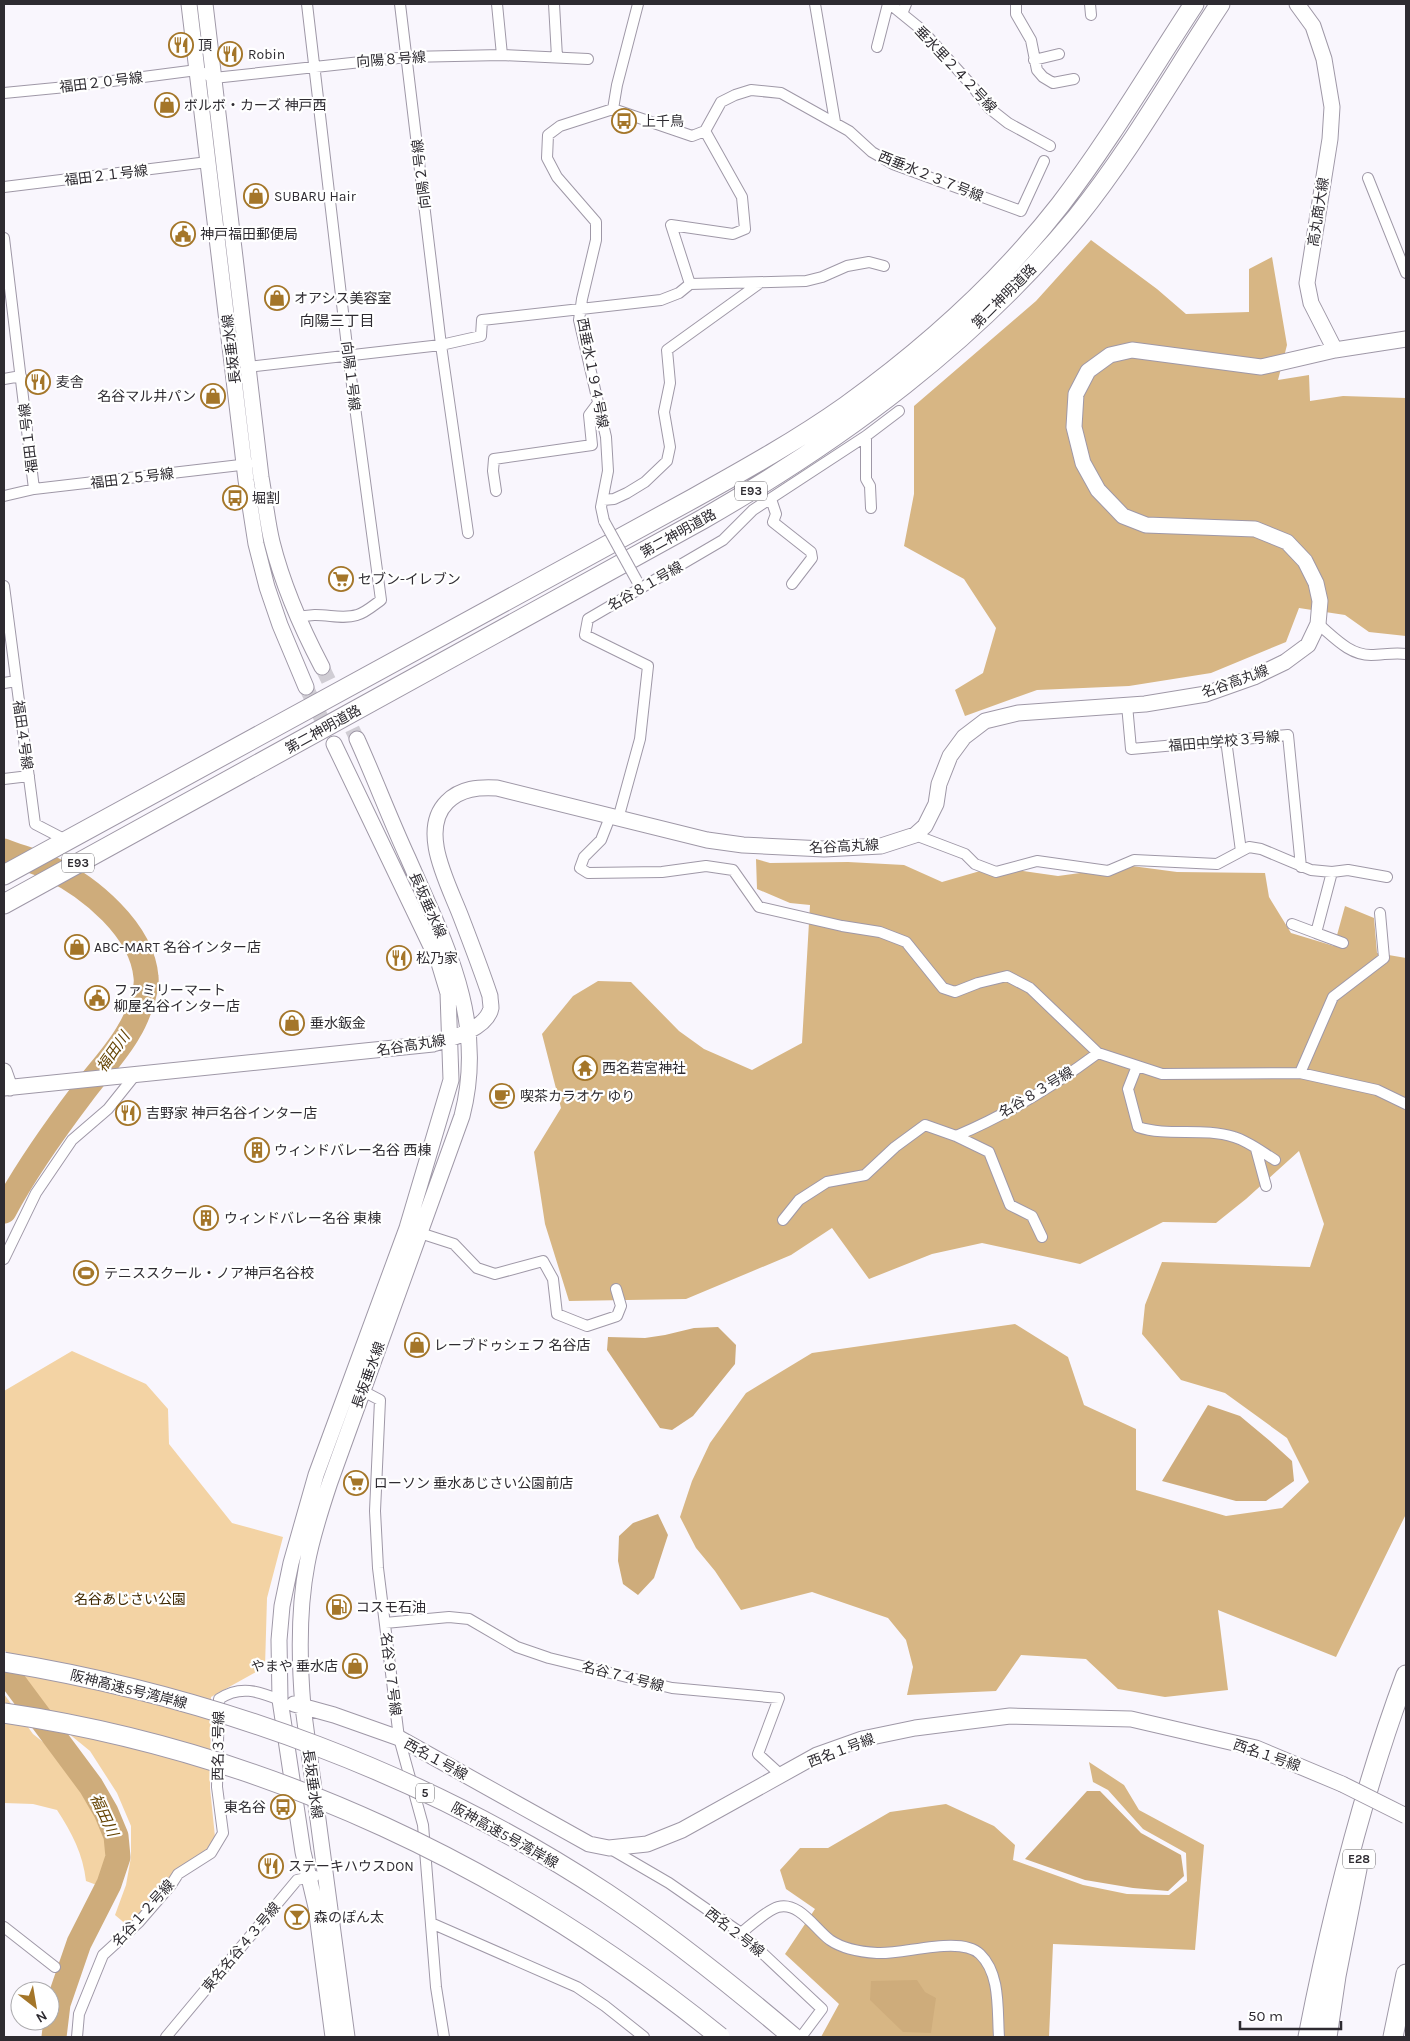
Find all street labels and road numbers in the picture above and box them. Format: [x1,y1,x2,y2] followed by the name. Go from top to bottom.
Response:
[911,23,1000,116] street label: 垂水里２４２号線
[356,49,427,70] street label: 向陽８号線
[58,69,144,96] street label: 福田２０号線
[409,138,434,210] street label: 向陽２号線
[876,148,986,205] street label: 西垂水２３７号線
[63,162,149,189] street label: 福田２１号線
[1305,176,1332,248] street label: 高丸商大線
[969,261,1040,332] street label: 第二神明道路
[219,313,244,385] street label: 長坂垂水線
[573,317,612,430] street label: 西垂水１９４号線
[338,340,363,412] street label: 向陽１号線
[16,402,41,474] street label: 福田１号線
[89,465,175,492] street label: 福田２５号線
[735,482,767,501] road number: E93
[637,506,719,561] street label: 第二神明道路
[605,558,686,615] street label: 名谷８１号線
[1199,662,1271,701] street label: 名谷高丸線
[9,699,36,771] street label: 福田４号線
[282,702,364,757] street label: 第二神明道路
[1168,728,1281,755] street label: 福田中学校３号線
[809,836,879,857] street label: 名谷高丸線
[62,854,94,872] road number: E93
[406,870,450,941] street label: 長坂垂水線
[375,1032,447,1059] street label: 名谷高丸線
[996,1064,1077,1121] street label: 名谷８３号線
[349,1339,388,1411] street label: 長坂垂水線
[377,1631,404,1717] street label: 名谷９７号線
[580,1658,666,1695] street label: 名谷７４号線
[69,1667,189,1712] street label: 阪神高速5号湾岸線
[209,1711,228,1781] street label: 西名３号線
[805,1730,877,1771] street label: 西名１号線
[401,1735,470,1784] street label: 西名１号線
[1231,1736,1303,1775] street label: 西名１号線
[299,1748,326,1820] street label: 長坂垂水線
[416,1784,434,1802] road number: 5
[448,1799,561,1872] street label: 阪神高速5号湾岸線
[1343,1850,1375,1868] road number: E28
[109,1876,178,1950] street label: 名谷１２号線
[199,1899,284,1996] street label: 東名名谷４３号線
[702,1904,768,1961] street label: 西名２号線

